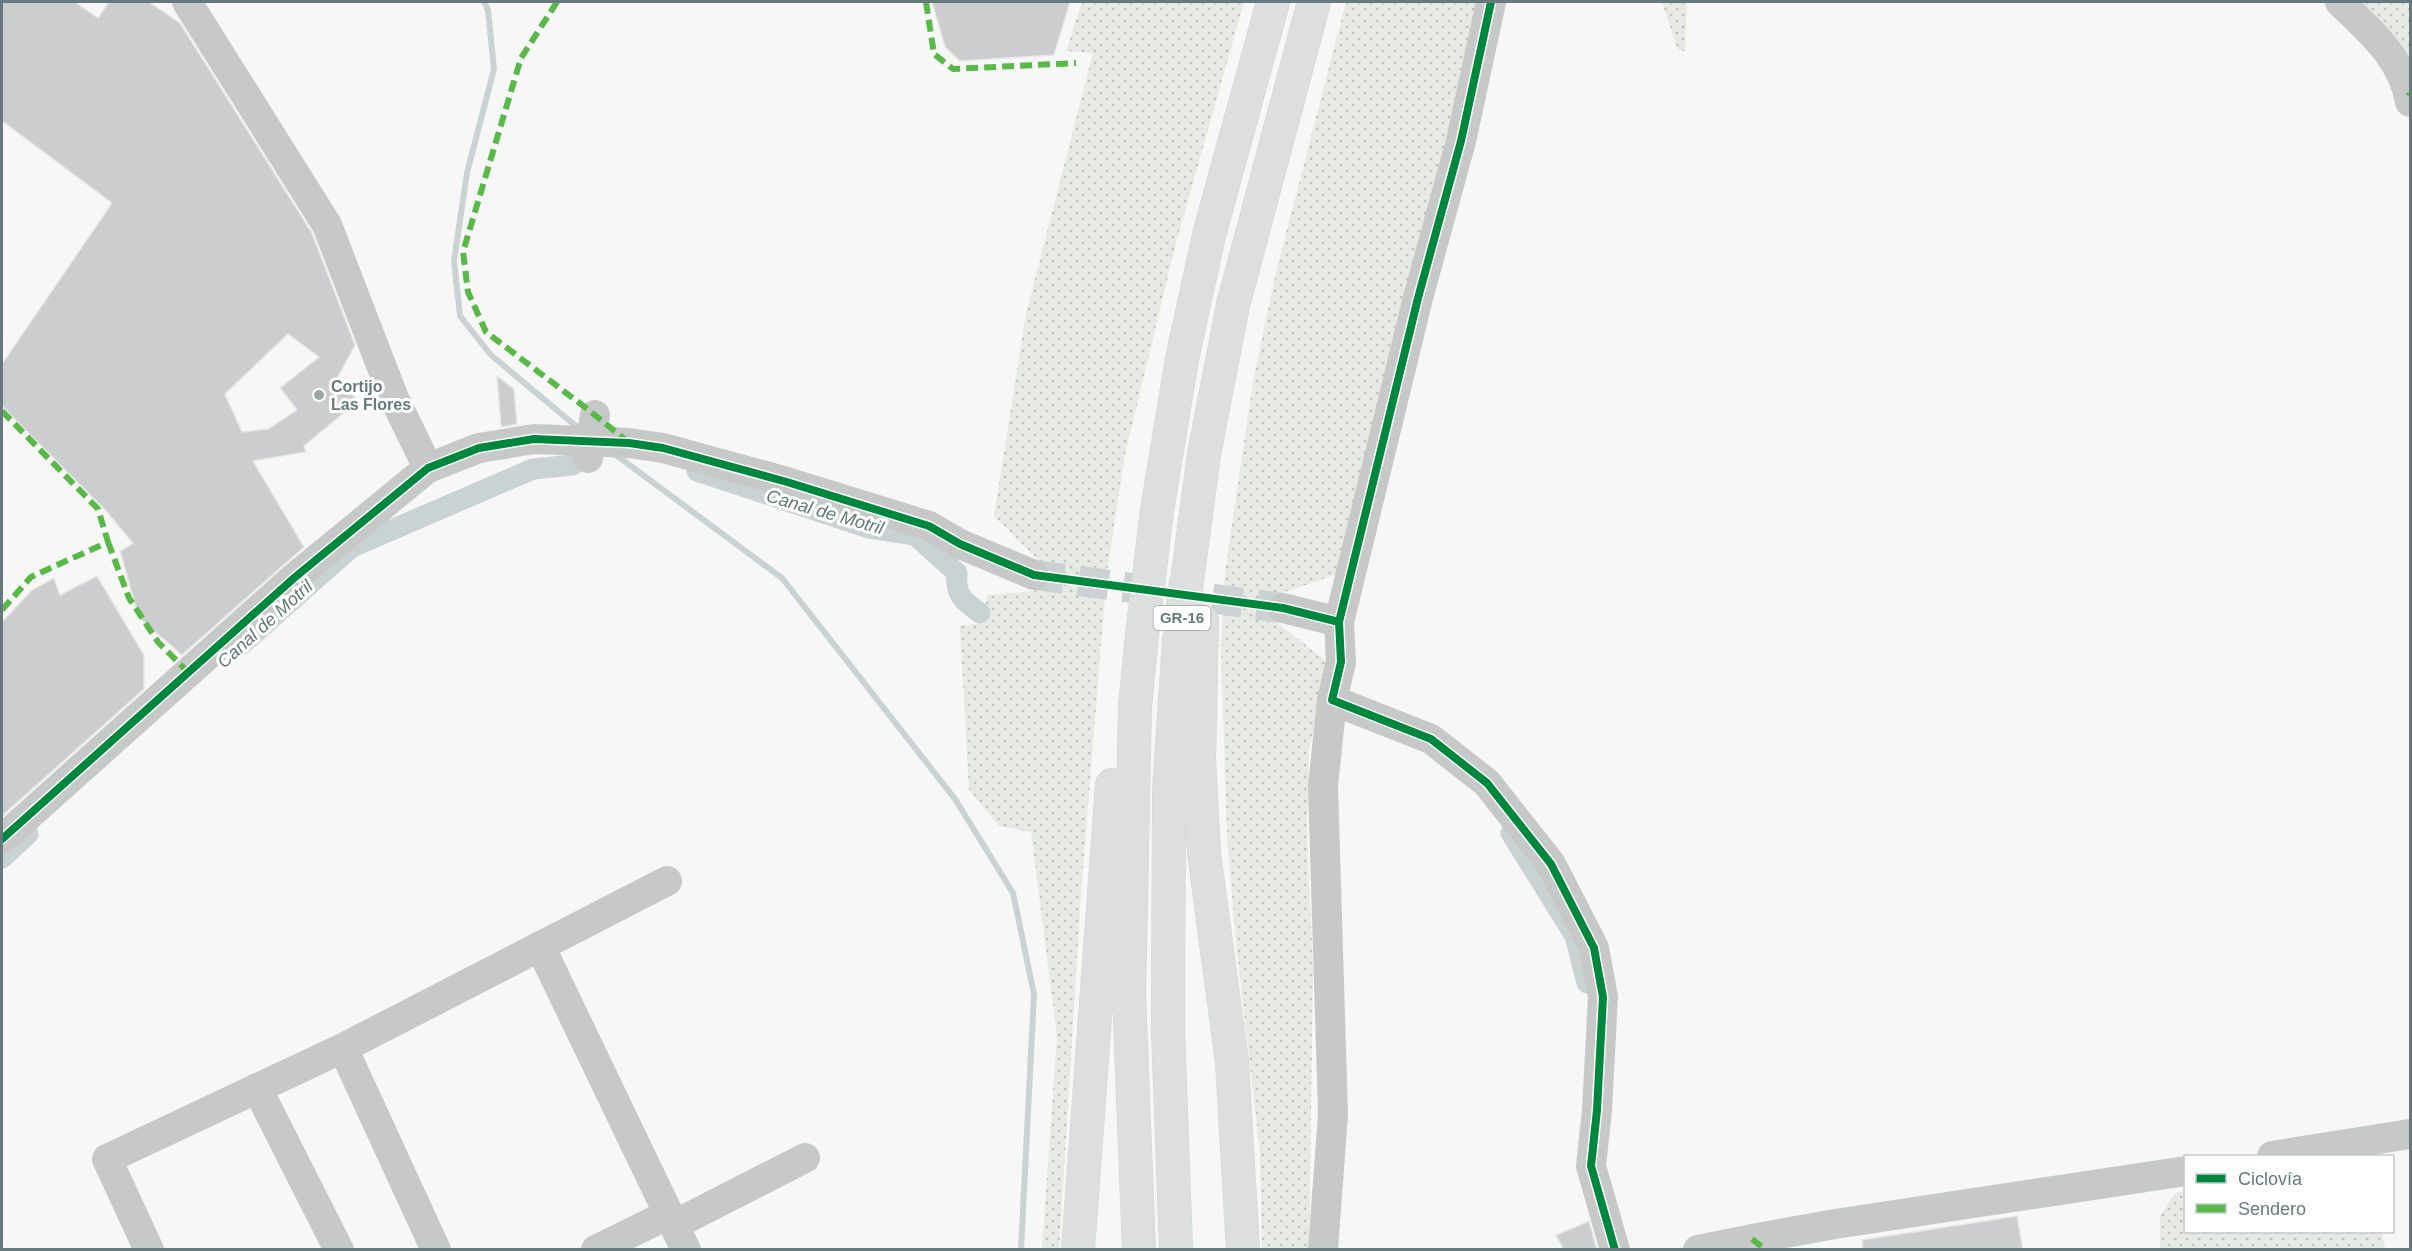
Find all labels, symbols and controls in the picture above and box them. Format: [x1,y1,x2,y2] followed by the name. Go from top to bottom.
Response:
[331,378,411,413] place label: Cortijo Las Flores
[312,388,326,402] marker: Cortijo Las Flores
[764,486,887,539] water label: Canal de Motril
[213,575,317,672] water label: Canal de Motril
[1154,606,1210,630] road number: GR-16
[2184,1155,2394,1233] legend
[2238,1169,2303,1189] text: Ciclovía
[2238,1199,2306,1219] text: Sendero

